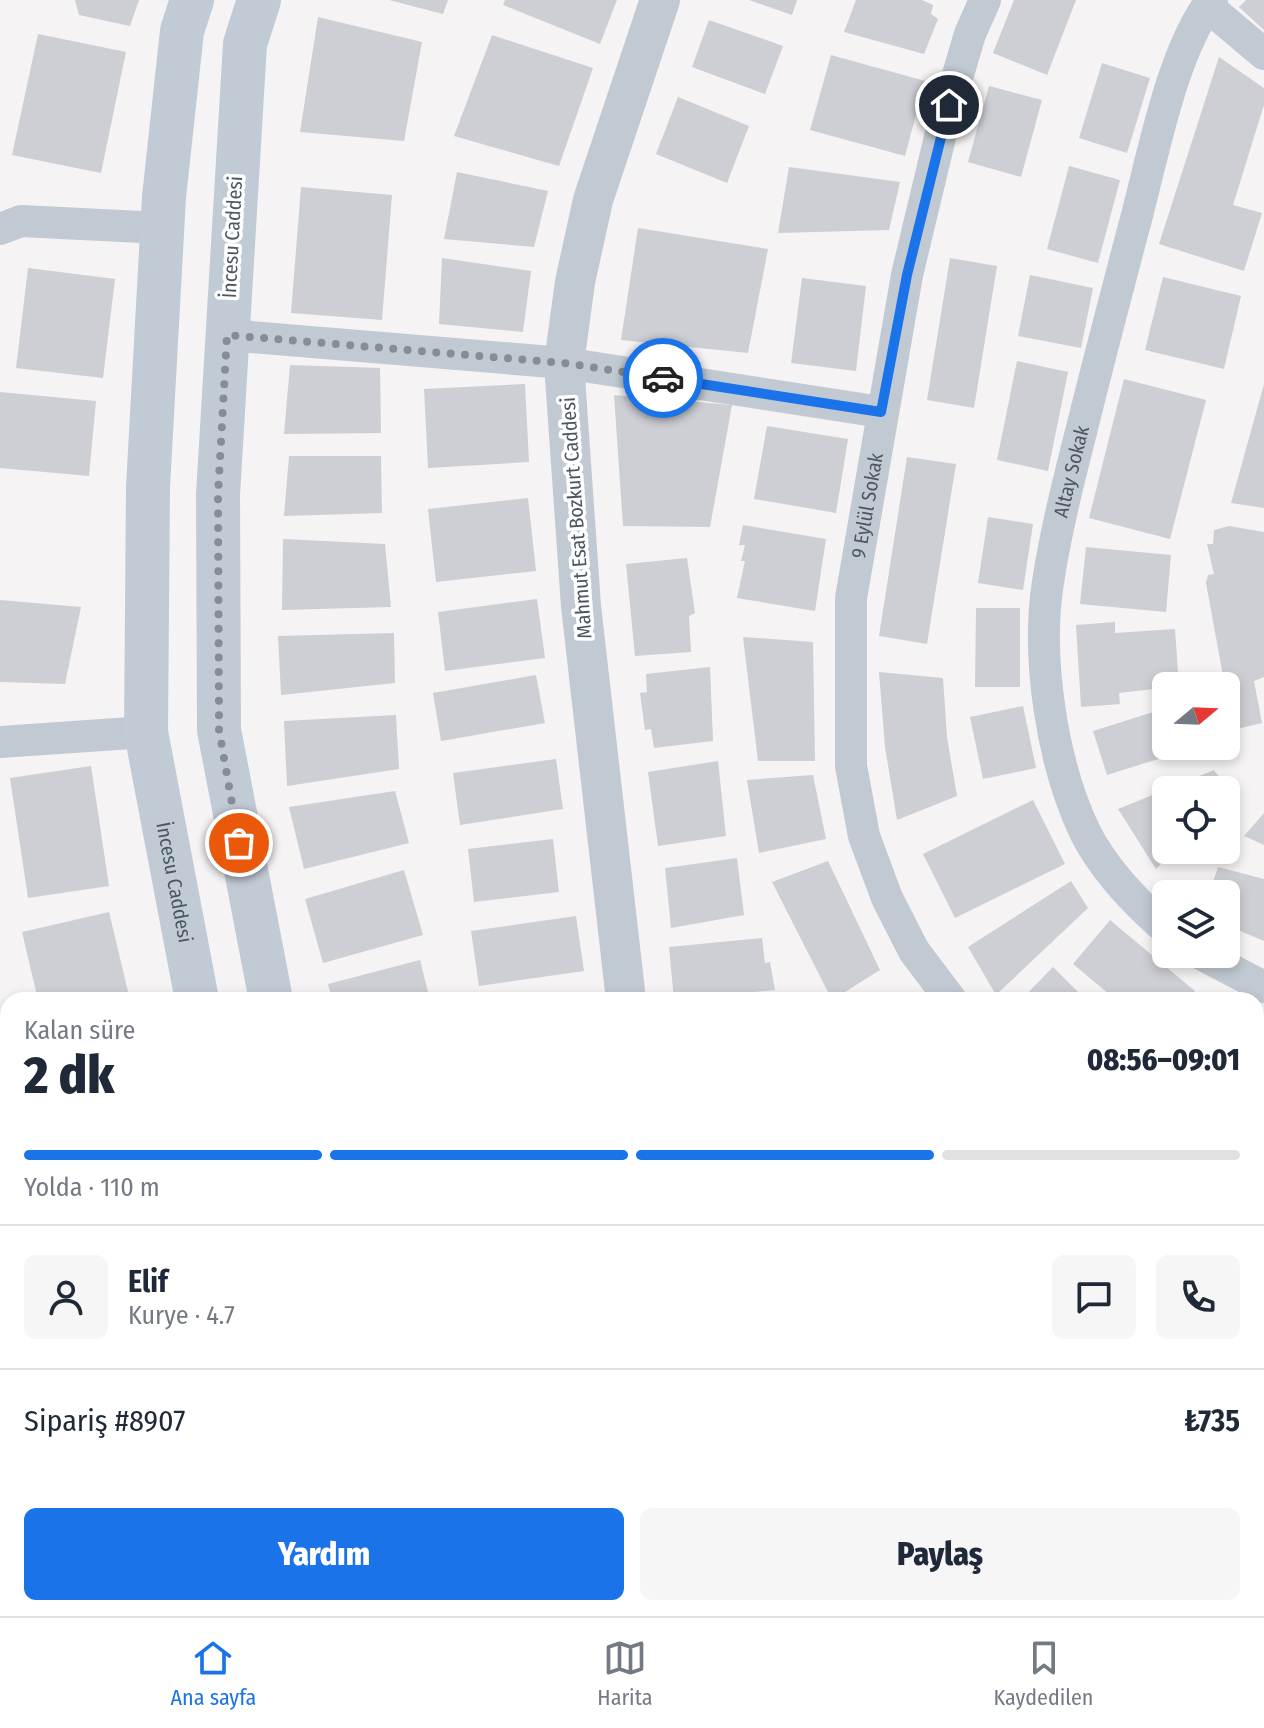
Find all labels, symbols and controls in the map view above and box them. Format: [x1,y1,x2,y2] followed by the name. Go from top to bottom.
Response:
[915,71,983,139] pin
[927,83,971,127] icon: home
[217,175,247,299] street label: İncesu Caddesi
[623,338,703,418] courier
[641,356,685,400] icon: car
[556,396,596,640] street label: Mahmut Esat Bozkurt Caddesi
[1049,422,1094,520] street label: Altay Sokak
[846,450,888,560] street label: 9 Eylül Sokak
[1152,672,1240,760] north arrow
[1152,672,1240,968] map controls
[1152,776,1240,864] button: locate
[205,809,273,877] pin
[151,820,198,945] street label: İncesu Caddesi
[217,821,261,865] icon: bag
[1152,880,1240,968] button: layers
[24,1015,135,1046] text: Kalan süre
[1087,1042,1240,1078] text: 08:56–09:01
[24,1044,114,1107] text: 2 dk
[24,1172,160,1203] text: Yolda · 110 m
[24,1255,108,1339] button: person
[1052,1255,1136,1339] button: chat
[1156,1255,1240,1339] button: phone
[128,1264,168,1300] text: Elif
[128,1300,235,1331] text: Kurye · 4.7
[24,1403,185,1439] text: Sipariş #8907
[1184,1403,1240,1439] text: ₺735
[24,1508,624,1600] button: Yardım
[640,1508,1240,1600] button: Paylaş
[171,1636,256,1711] tab: Ana sayfa
[597,1636,652,1711] tab: Harita
[994,1636,1093,1711] tab: Kaydedilen

